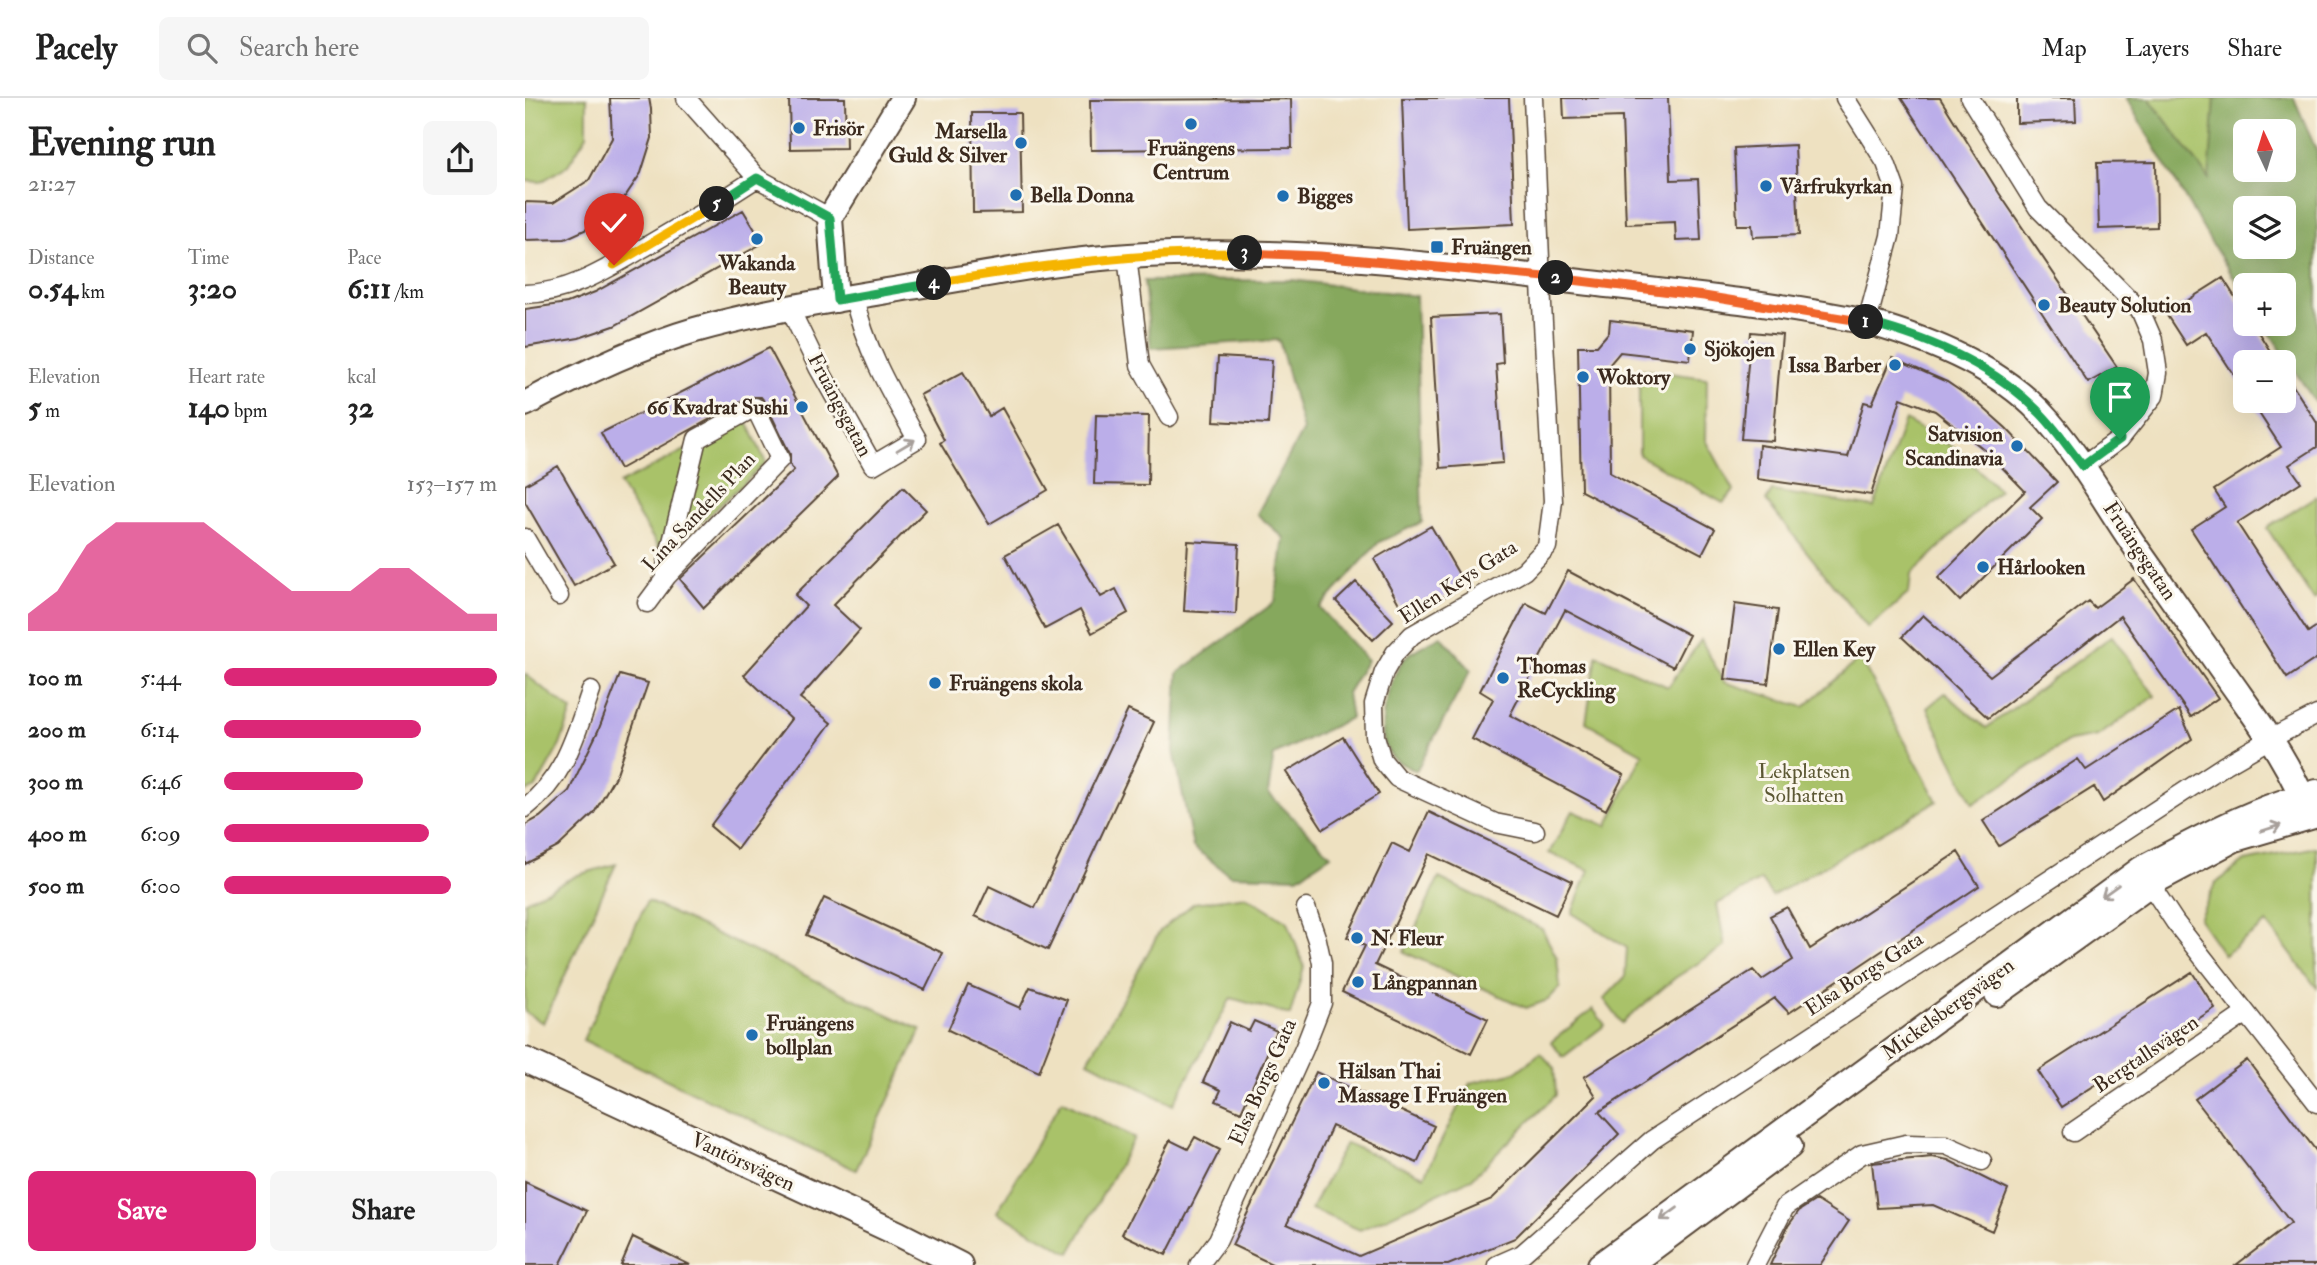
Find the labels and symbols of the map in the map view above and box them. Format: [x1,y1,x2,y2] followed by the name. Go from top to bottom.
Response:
[813,115,865,142] place label: Frisör
[1183,116,1199,132] marker: Fruängens Centrum
[888,118,1008,169] place label: Marsella Guld & Silver
[2233,119,2296,182] north arrow
[791,120,807,136] marker: Frisör
[1013,135,1029,151] marker: Marsella Guld & Silver
[1147,135,1235,186] place label: Fruängens Centrum
[1779,173,1893,200] place label: Vårfrukyrkan
[1758,178,1774,194] marker: Vårfrukyrkan
[1030,182,1135,209] place label: Bella Donna
[1297,183,1353,210] place label: Bigges
[699,186,735,222] pin: 5
[1008,187,1024,203] marker: Bella Donna
[1275,188,1291,204] marker: Bigges
[584,193,644,265] pin
[749,231,765,247] marker: Wakanda Beauty
[1451,234,1532,261] place label: Fruängen
[1227,236,1263,270] pin: 3
[1429,239,1445,255] marker: Fruängen
[718,250,797,301] place label: Wakanda Beauty
[1539,260,1573,296] pin: 2
[917,266,951,300] pin: 4
[2058,292,2192,319] place label: Beauty Solution
[2036,297,2052,313] marker: Beauty Solution
[1849,304,1883,340] pin: 1
[1704,336,1775,363] place label: Sjökojen
[1682,341,1698,357] marker: Sjökojen
[801,349,879,462] street label: Fruängsgatan
[1788,352,1882,379] place label: Issa Barber
[1887,357,1903,373] marker: Issa Barber
[1596,364,1671,391] place label: Woktory
[2090,367,2150,439] pin
[1575,369,1591,385] marker: Woktory
[647,394,788,421] place label: 66 Kvadrat Sushi
[794,399,810,415] marker: 66 Kvadrat Sushi
[1905,421,2004,472] place label: Satvision Scandinavia
[896,438,916,452] one-way arrow
[2009,438,2025,454] marker: Satvision Scandinavia
[636,446,762,578] street label: Lina Sandells Plan
[2097,496,2183,606] street label: Fruängsgatan
[1394,534,1523,630] street label: Ellen Keys Gata
[1997,554,2085,581] place label: Hårlooken
[1975,559,1991,575] marker: Hårlooken
[1793,636,1876,663] place label: Ellen Key
[1771,641,1787,657] marker: Ellen Key
[1516,653,1616,704] place label: Thomas ReCyckling
[949,670,1084,697] place label: Fruängens skola
[1495,670,1511,686] marker: Thomas ReCyckling
[927,675,943,691] marker: Fruängens skola
[1758,758,1850,809] park label: Lekplatsen Solhatten
[2260,820,2282,833] one-way arrow
[2101,884,2120,898] one-way arrow
[1370,925,1445,952] place label: N. Fleur
[1800,925,1929,1022] street label: Elsa Borgs Gata
[1349,930,1365,946] marker: N. Fleur
[1876,952,2020,1066] street label: Mickelsbergsvägen
[1372,969,1478,996] place label: Långpannan
[1350,974,1366,990] marker: Långpannan
[2088,1009,2204,1099] street label: Bergtallsvägen
[765,1010,854,1061] place label: Fruängens bollplan
[1223,1014,1303,1150] street label: Elsa Borgs Gata
[744,1027,760,1043] marker: Fruängens bollplan
[1337,1058,1507,1109] place label: Hälsan Thai Massage I Fruängen
[1316,1075,1332,1091] marker: Hälsan Thai Massage I Fruängen
[687,1126,800,1198] street label: Vantörsvägen
[1661,1206,1679,1221] one-way arrow

